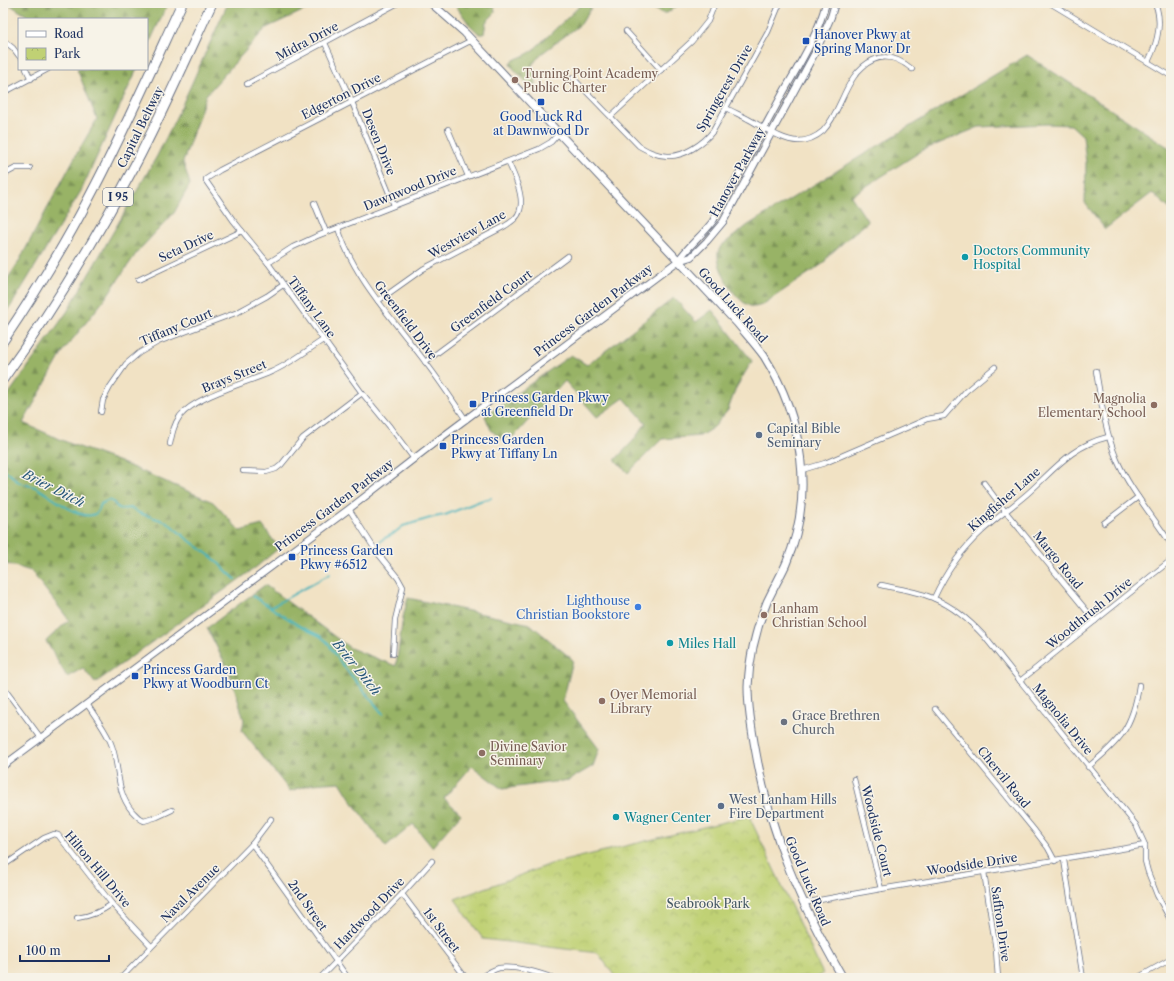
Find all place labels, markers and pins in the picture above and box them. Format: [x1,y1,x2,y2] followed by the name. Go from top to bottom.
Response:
[814,27,911,56] place label: Hanover Pkwy at Spring Manor Dr
[801,36,811,46] marker: Hanover Pkwy at Spring Manor Dr
[523,66,659,95] place label: Turning Point Academy Public Charter
[510,75,520,85] marker: Turning Point Academy Public Charter
[536,97,546,107] marker: Good Luck Rd at Dawnwood Dr
[493,109,589,138] place label: Good Luck Rd at Dawnwood Dr
[973,243,1090,272] place label: Doctors Community Hospital
[960,252,970,262] marker: Doctors Community Hospital
[481,390,609,419] place label: Princess Garden Pkwy at Greenfield Dr
[1038,391,1147,420] place label: Magnolia Elementary School
[468,399,478,409] marker: Princess Garden Pkwy at Greenfield Dr
[1149,400,1159,410] marker: Magnolia Elementary School
[767,421,841,450] place label: Capital Bible Seminary
[754,430,764,440] marker: Capital Bible Seminary
[451,432,558,461] place label: Princess Garden Pkwy at Tiffany Ln
[438,441,448,451] marker: Princess Garden Pkwy at Tiffany Ln
[300,543,394,572] place label: Princess Garden Pkwy #6512
[287,552,297,562] marker: Princess Garden Pkwy #6512
[516,593,630,622] place label: Lighthouse Christian Bookstore
[772,601,867,630] place label: Lanham Christian School
[633,602,643,612] marker: Lighthouse Christian Bookstore
[759,610,769,620] marker: Lanham Christian School
[678,636,737,651] place label: Miles Hall
[665,638,675,648] marker: Miles Hall
[143,662,269,691] place label: Princess Garden Pkwy at Woodburn Ct
[130,671,140,681] marker: Princess Garden Pkwy at Woodburn Ct
[610,687,697,716] place label: Oyer Memorial Library
[597,696,607,706] marker: Oyer Memorial Library
[792,708,881,737] place label: Grace Brethren Church
[779,717,789,727] marker: Grace Brethren Church
[490,739,567,768] place label: Divine Savior Seminary
[477,748,487,758] marker: Divine Savior Seminary
[728,792,837,821] place label: West Lanham Hills Fire Department
[716,801,726,811] marker: West Lanham Hills Fire Department
[623,810,710,825] place label: Wagner Center
[611,812,621,822] marker: Wagner Center

